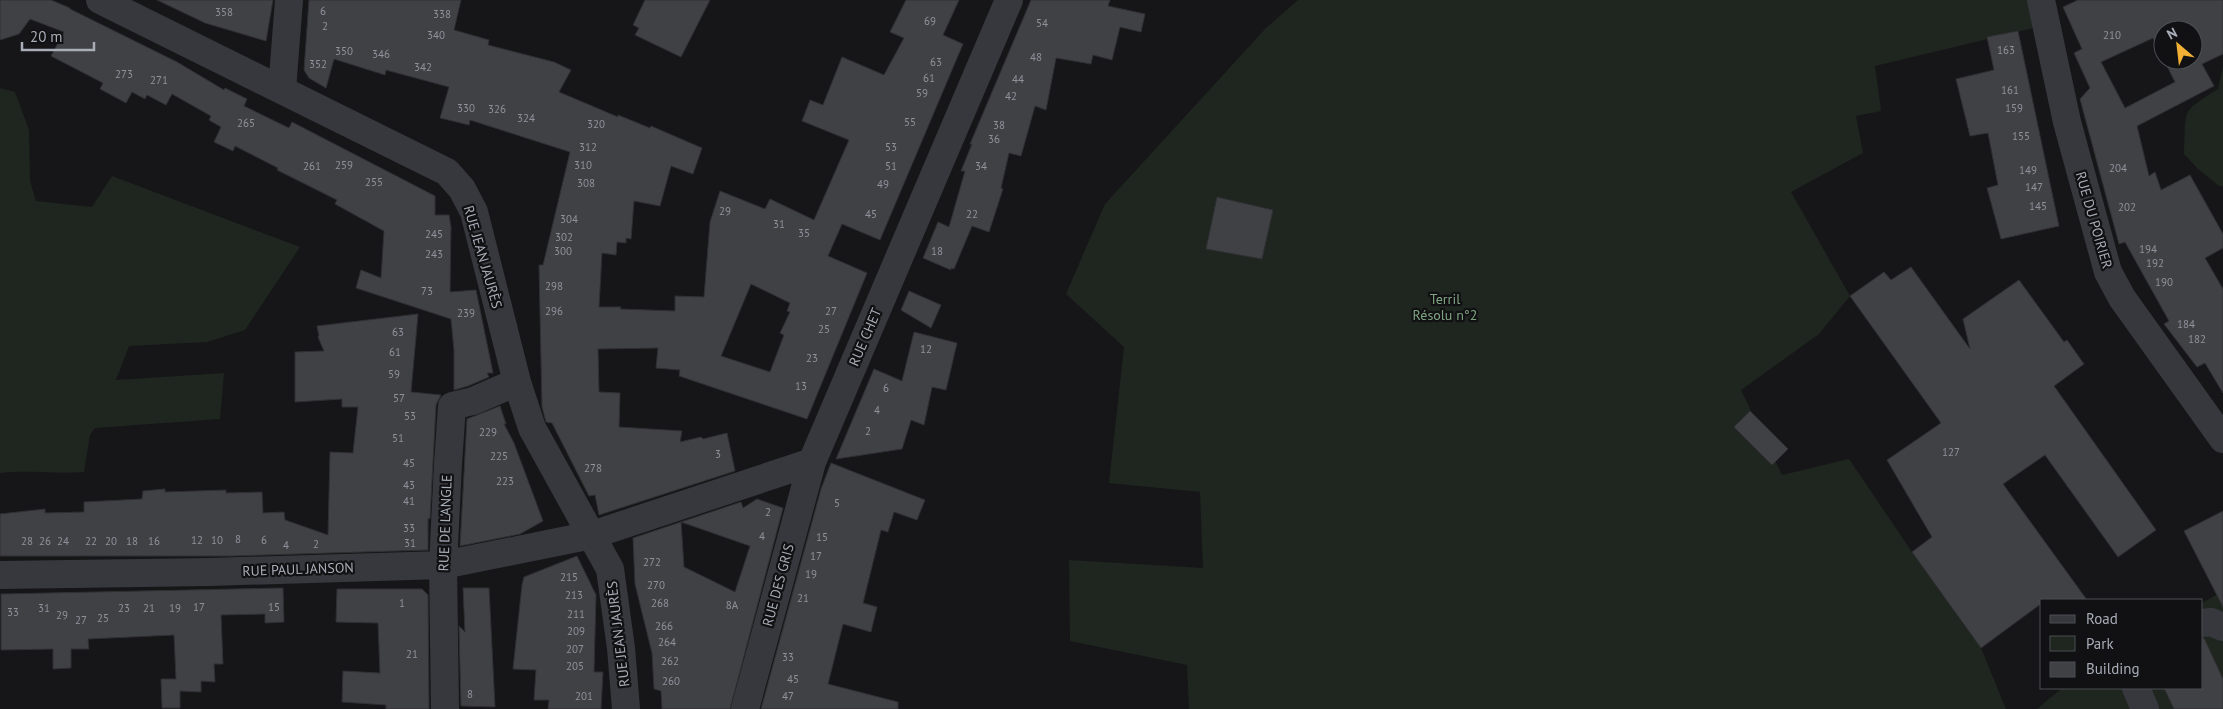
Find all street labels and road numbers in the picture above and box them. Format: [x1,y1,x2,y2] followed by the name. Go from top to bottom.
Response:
[2072,169,2116,271] street label: RUE DU POIRIER
[460,203,506,311] street label: RUE JEAN JAURÈS
[845,305,885,369] street label: RUE CHET
[434,474,456,572] street label: RUE DE L'ANGLE
[758,542,798,628] street label: RUE DES GRIS
[242,558,354,580] street label: RUE PAUL JANSON
[603,580,633,688] street label: RUE JEAN JAURÈS

